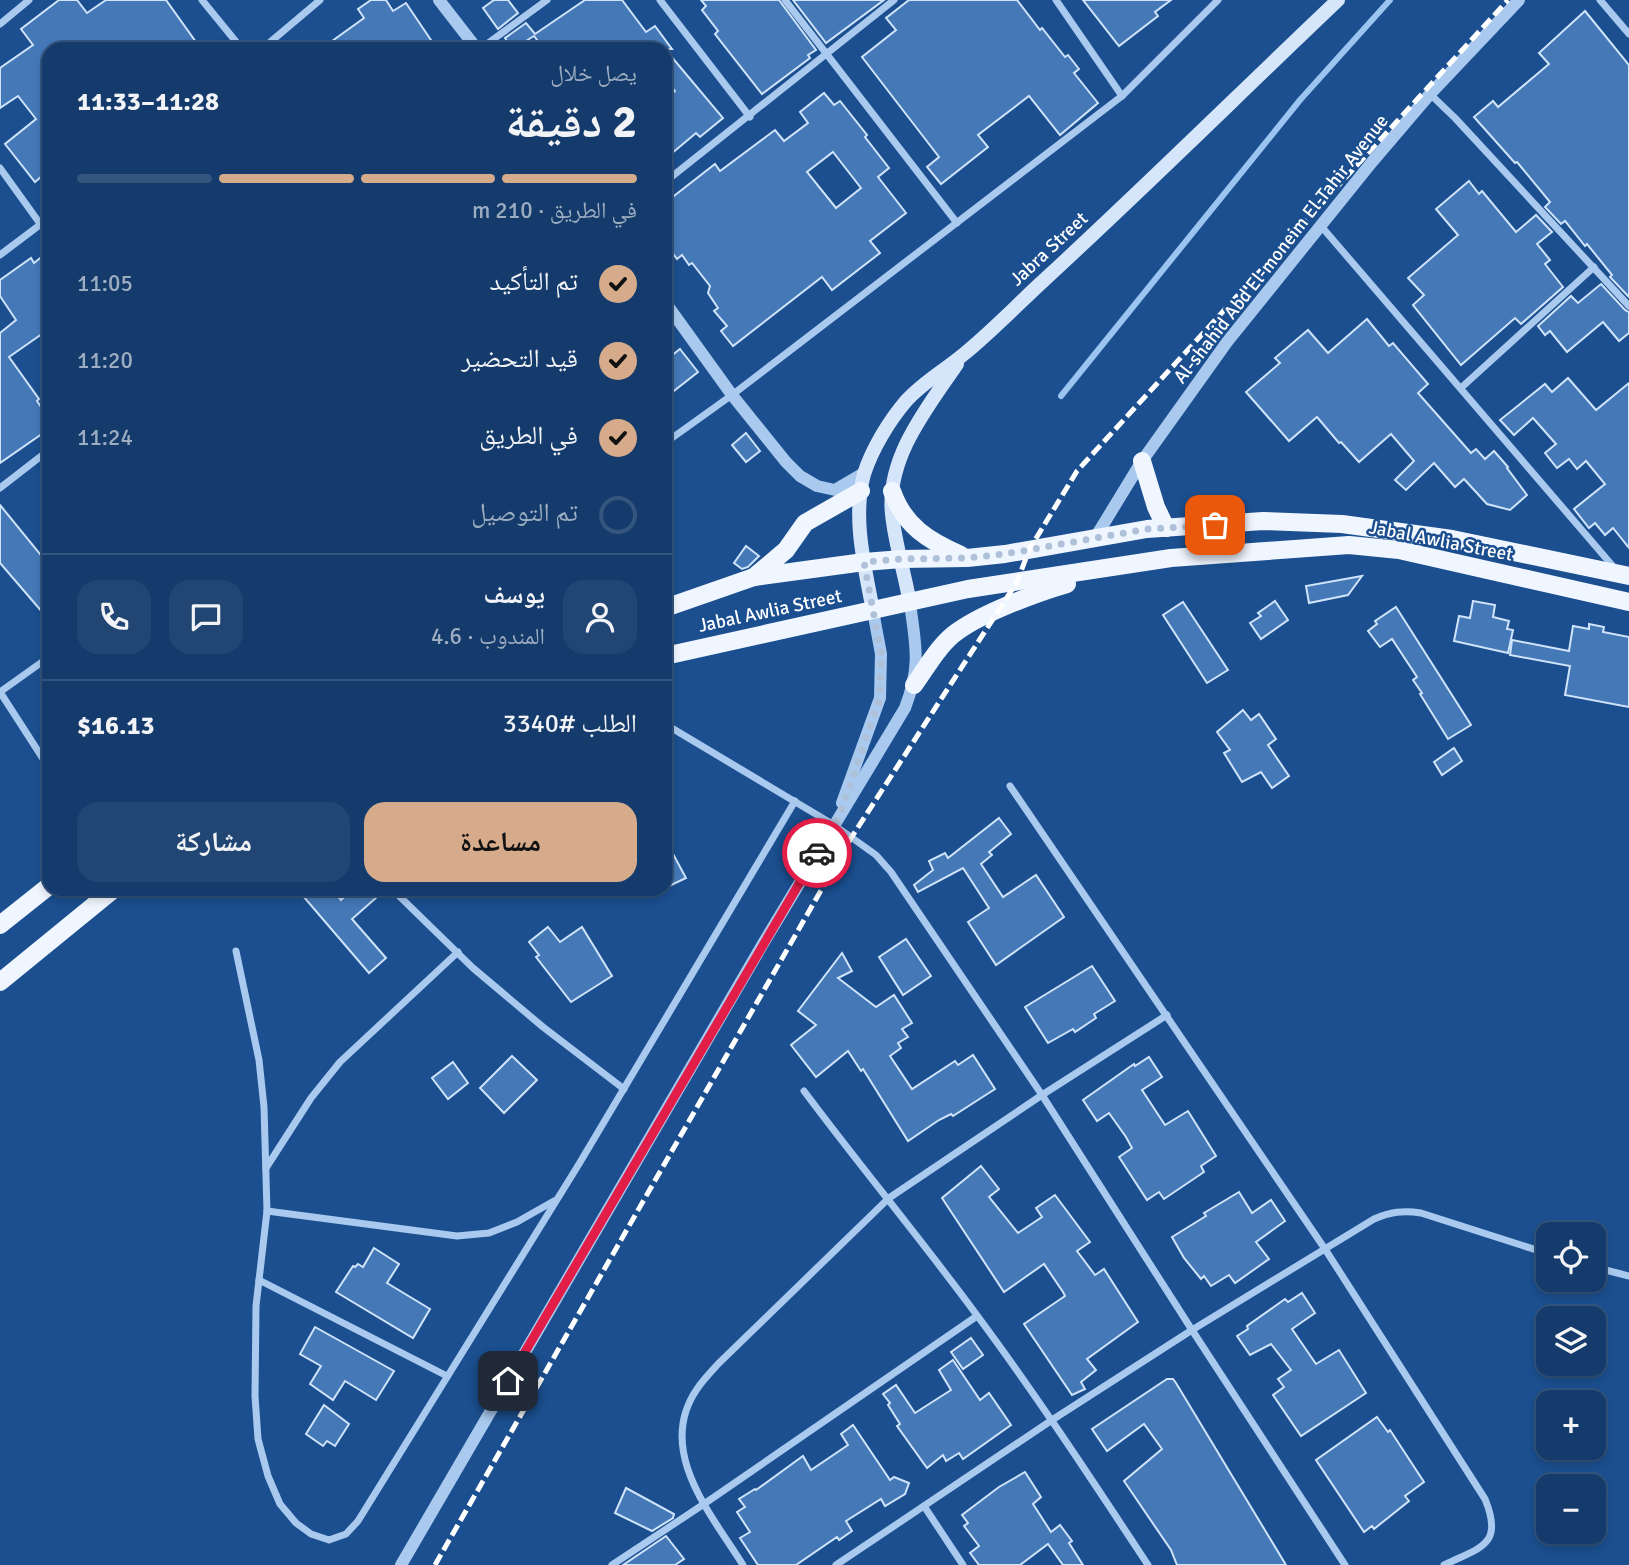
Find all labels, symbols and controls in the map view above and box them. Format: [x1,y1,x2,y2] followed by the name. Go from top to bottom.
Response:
[550,59,637,88] text: يصل خلال
[77,86,219,118] text: 11:28–11:33
[505,94,637,150] text: 2 دقيقة
[1168,110,1394,388] street label: Al-shahid Abd El-moneim El-Tahir Avenue
[472,196,637,225] text: في الطريق · 210 m
[1005,207,1093,291] street label: Jabra Street
[599,265,637,303] icon: check
[490,266,578,298] text: تم التأكيد
[77,269,133,298] text: 11:05
[599,342,637,380] icon: check
[461,343,578,375] text: قيد التحضير
[77,346,133,375] text: 11:20
[599,419,637,457] icon: check
[479,420,578,452] text: في الطريق
[77,423,133,452] text: 11:24
[1185,495,1245,555] pin
[471,497,578,529] text: تم التوصيل
[1196,506,1234,544] icon: bag
[1367,515,1515,567] street label: Jabal Awlia Street
[484,579,545,611] text: يوسف
[77,580,151,654] button: phone
[169,580,243,654] button: chat
[563,580,637,654] button: person
[696,584,844,638] street label: Jabal Awlia Street
[431,622,545,651] text: المندوب · 4.6
[503,708,637,740] text: الطلب #3340
[77,710,155,742] text: $16.13
[77,802,350,882] button: مشاركة
[364,802,637,882] button: مساعدة
[782,818,852,888] courier
[798,834,836,872] icon: car
[1536,1222,1606,1544] map controls
[1536,1222,1606,1292] button: locate
[1536,1306,1606,1376] button: layers
[478,1351,538,1411] pin
[489,1362,527,1400] icon: home
[1536,1390,1606,1460] button: +
[1536,1474,1606,1544] button: −

